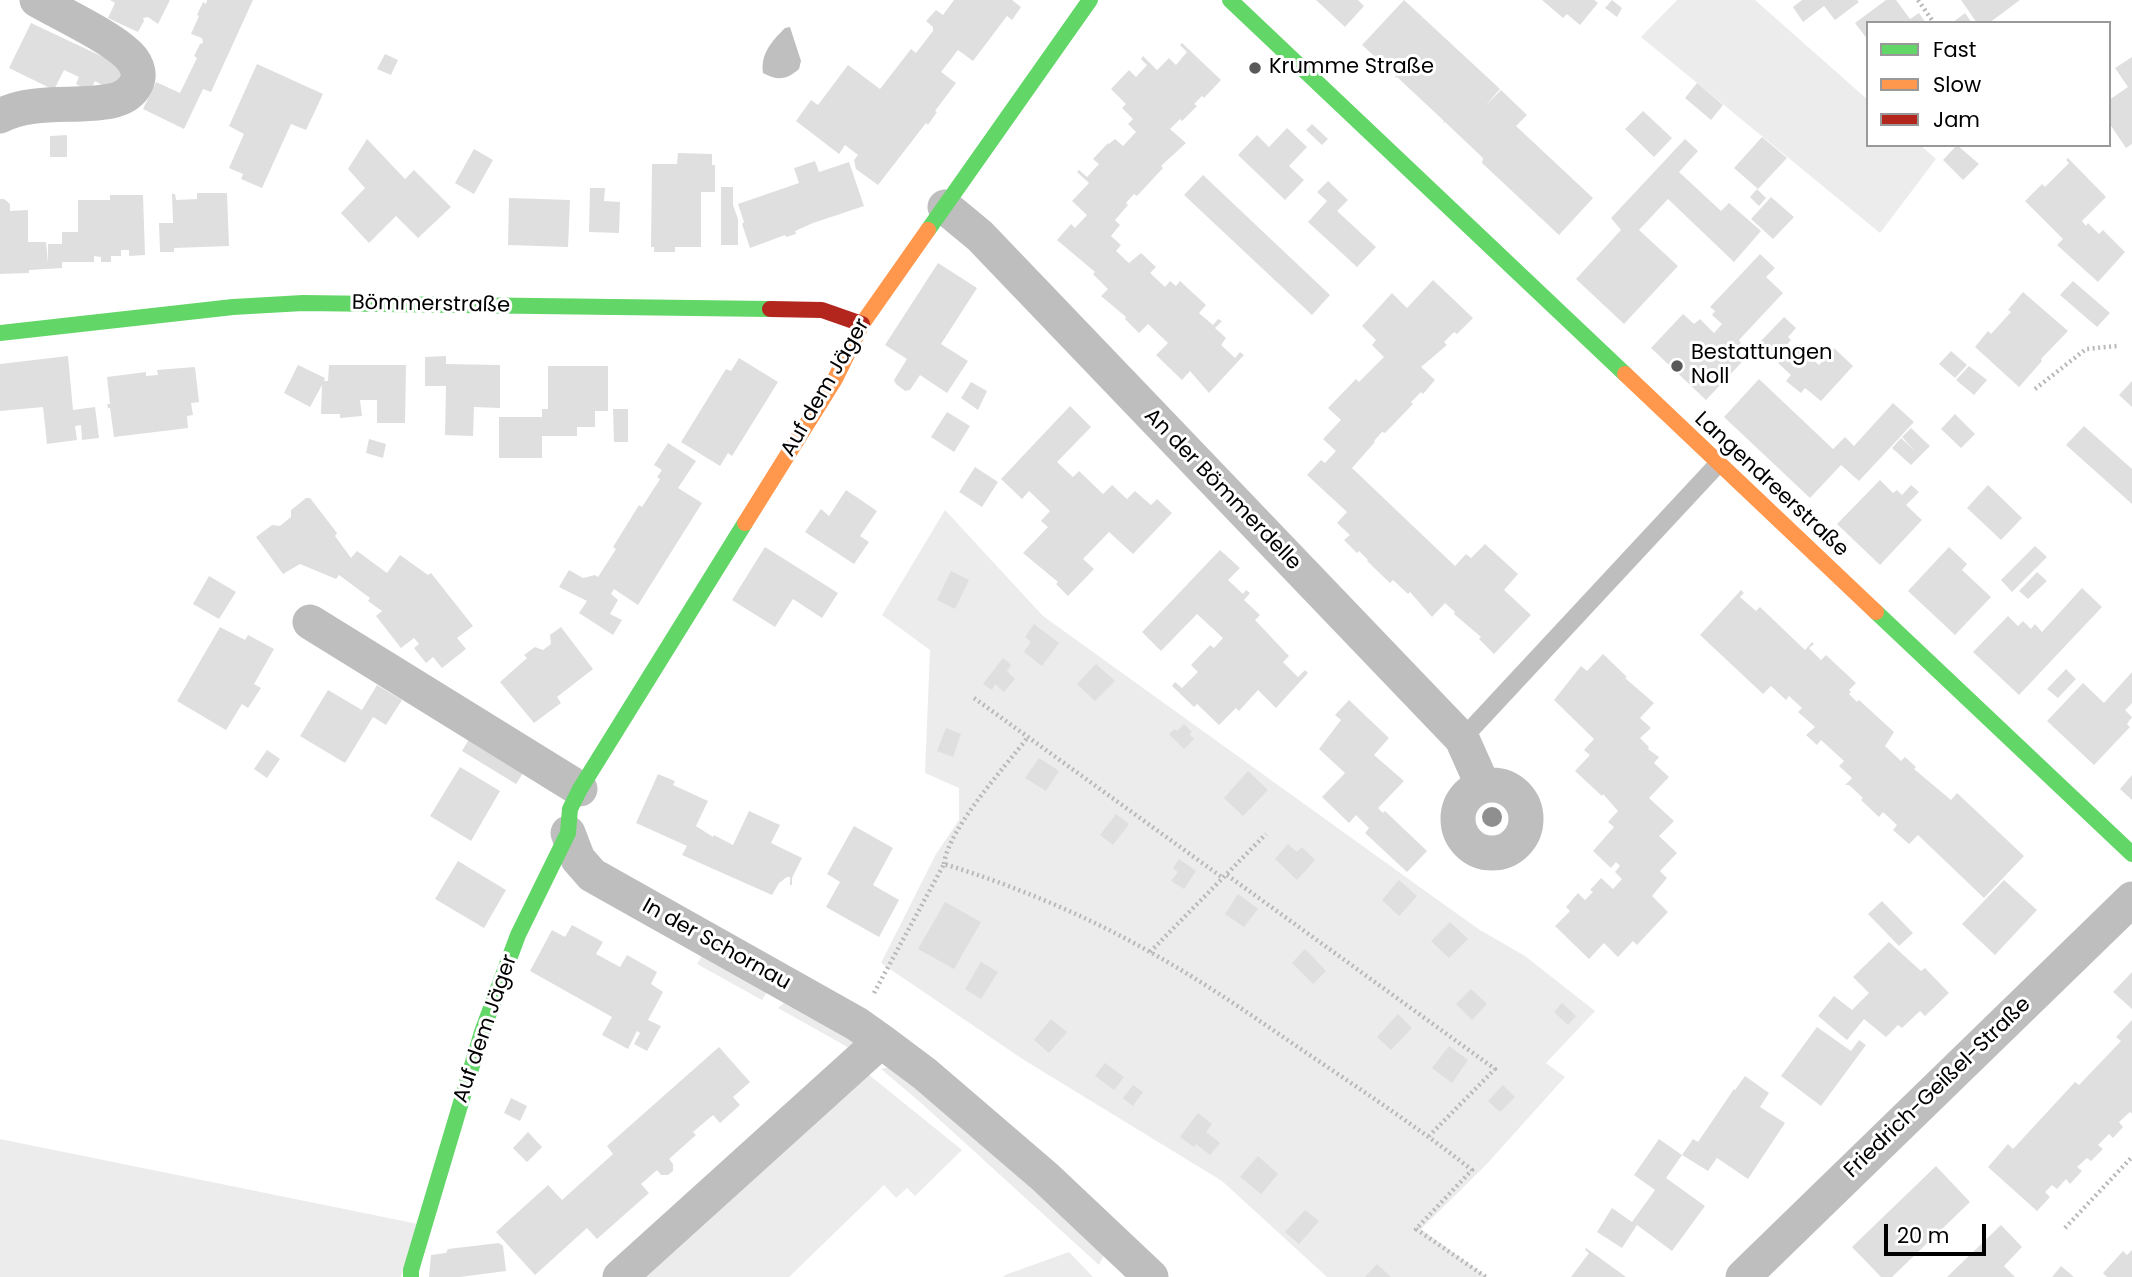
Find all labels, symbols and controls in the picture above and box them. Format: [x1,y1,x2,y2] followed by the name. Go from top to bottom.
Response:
[1866,21,2111,147] legend
[1933,35,1976,64] text: Fast
[1269,55,1434,81] place label: Krumme Straße
[1247,60,1263,76] marker: Krumme Straße
[1933,70,1981,99] text: Slow
[1933,105,1980,134] text: Jam
[352,291,510,319] street label: Bömmerstraße
[776,315,876,461] street label: Auf dem Jäger
[1691,341,1833,391] place label: Bestattungen Noll
[1669,358,1685,374] marker: Bestattungen Noll
[1138,404,1306,576] street label: An der Bömmerdelle
[1689,407,1853,563] street label: Langendreerstraße
[637,894,795,996] street label: In der Schornau
[449,952,523,1106] street label: Auf dem Jäger
[1840,992,2036,1184] street label: Friedrich-Geißel-Straße
[1887,1210,1988,1254] scale bar
[1897,1221,1950,1250] text: 20 m

